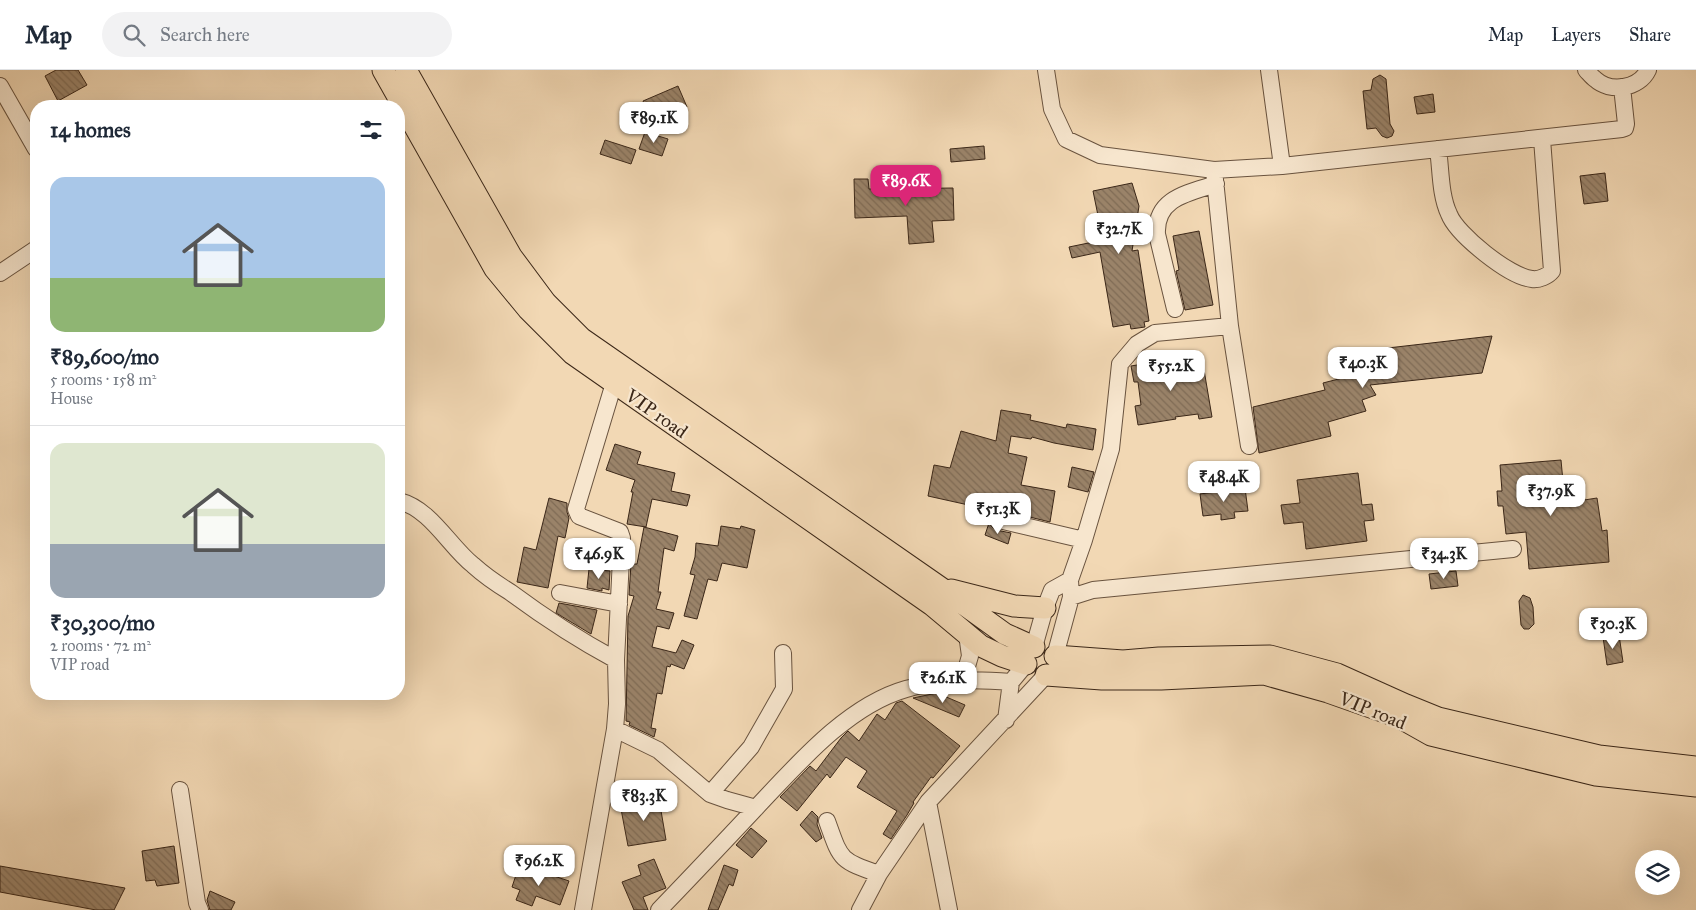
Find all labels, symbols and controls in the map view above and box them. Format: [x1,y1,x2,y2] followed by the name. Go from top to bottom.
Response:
[102,12,452,57] search box
[25,20,72,50] text: Map
[120,21,148,49] icon: search
[160,23,250,46] text: Search here
[1488,24,1523,46] text: Map
[1551,24,1601,46] text: Layers
[1629,24,1671,46] text: Share
[613,102,695,144] pin: ₹89.1K
[630,108,678,127] text: ₹89.1K
[357,116,385,144] icon: filters
[50,117,131,143] text: 14 homes
[865,164,947,207] pin: ₹89.6K
[881,171,931,190] text: ₹89.6K
[173,210,263,300] icon: home
[1078,212,1160,255] pin: ₹32.7K
[1096,219,1142,238] text: ₹32.7K
[50,344,159,370] text: ₹89,600/mo
[1322,346,1404,389] pin: ₹40.3K
[1130,350,1212,392] pin: ₹55.2K
[1339,353,1387,372] text: ₹40.3K
[1148,356,1194,375] text: ₹55.2K
[50,370,156,389] text: 5 rooms · 158 m²
[620,383,693,443] street label: VIP road
[50,389,93,408] text: House
[1183,460,1265,503] pin: ₹48.4K
[1199,467,1249,486] text: ₹48.4K
[1510,474,1592,517] pin: ₹37.9K
[173,475,263,565] icon: home
[1527,481,1575,500] text: ₹37.9K
[957,492,1039,535] pin: ₹51.3K
[976,499,1020,518] text: ₹51.3K
[558,538,640,580] pin: ₹46.9K
[1403,538,1485,580] pin: ₹34.3K
[574,544,624,563] text: ₹46.9K
[1421,544,1467,563] text: ₹34.3K
[1572,608,1654,650] pin: ₹30.3K
[50,610,155,636] text: ₹30,300/mo
[1590,614,1636,633] text: ₹30.3K
[50,636,151,655] text: 2 rooms · 72 m²
[50,655,109,674] text: VIP road
[902,662,984,704] pin: ₹26.1K
[920,668,966,687] text: ₹26.1K
[1335,686,1410,735] street label: VIP road
[603,780,685,822] pin: ₹83.3K
[621,786,667,805] text: ₹83.3K
[498,844,580,887] pin: ₹96.2K
[1635,850,1680,895] map controls
[1635,850,1680,895] button: layers
[515,851,563,870] text: ₹96.2K

